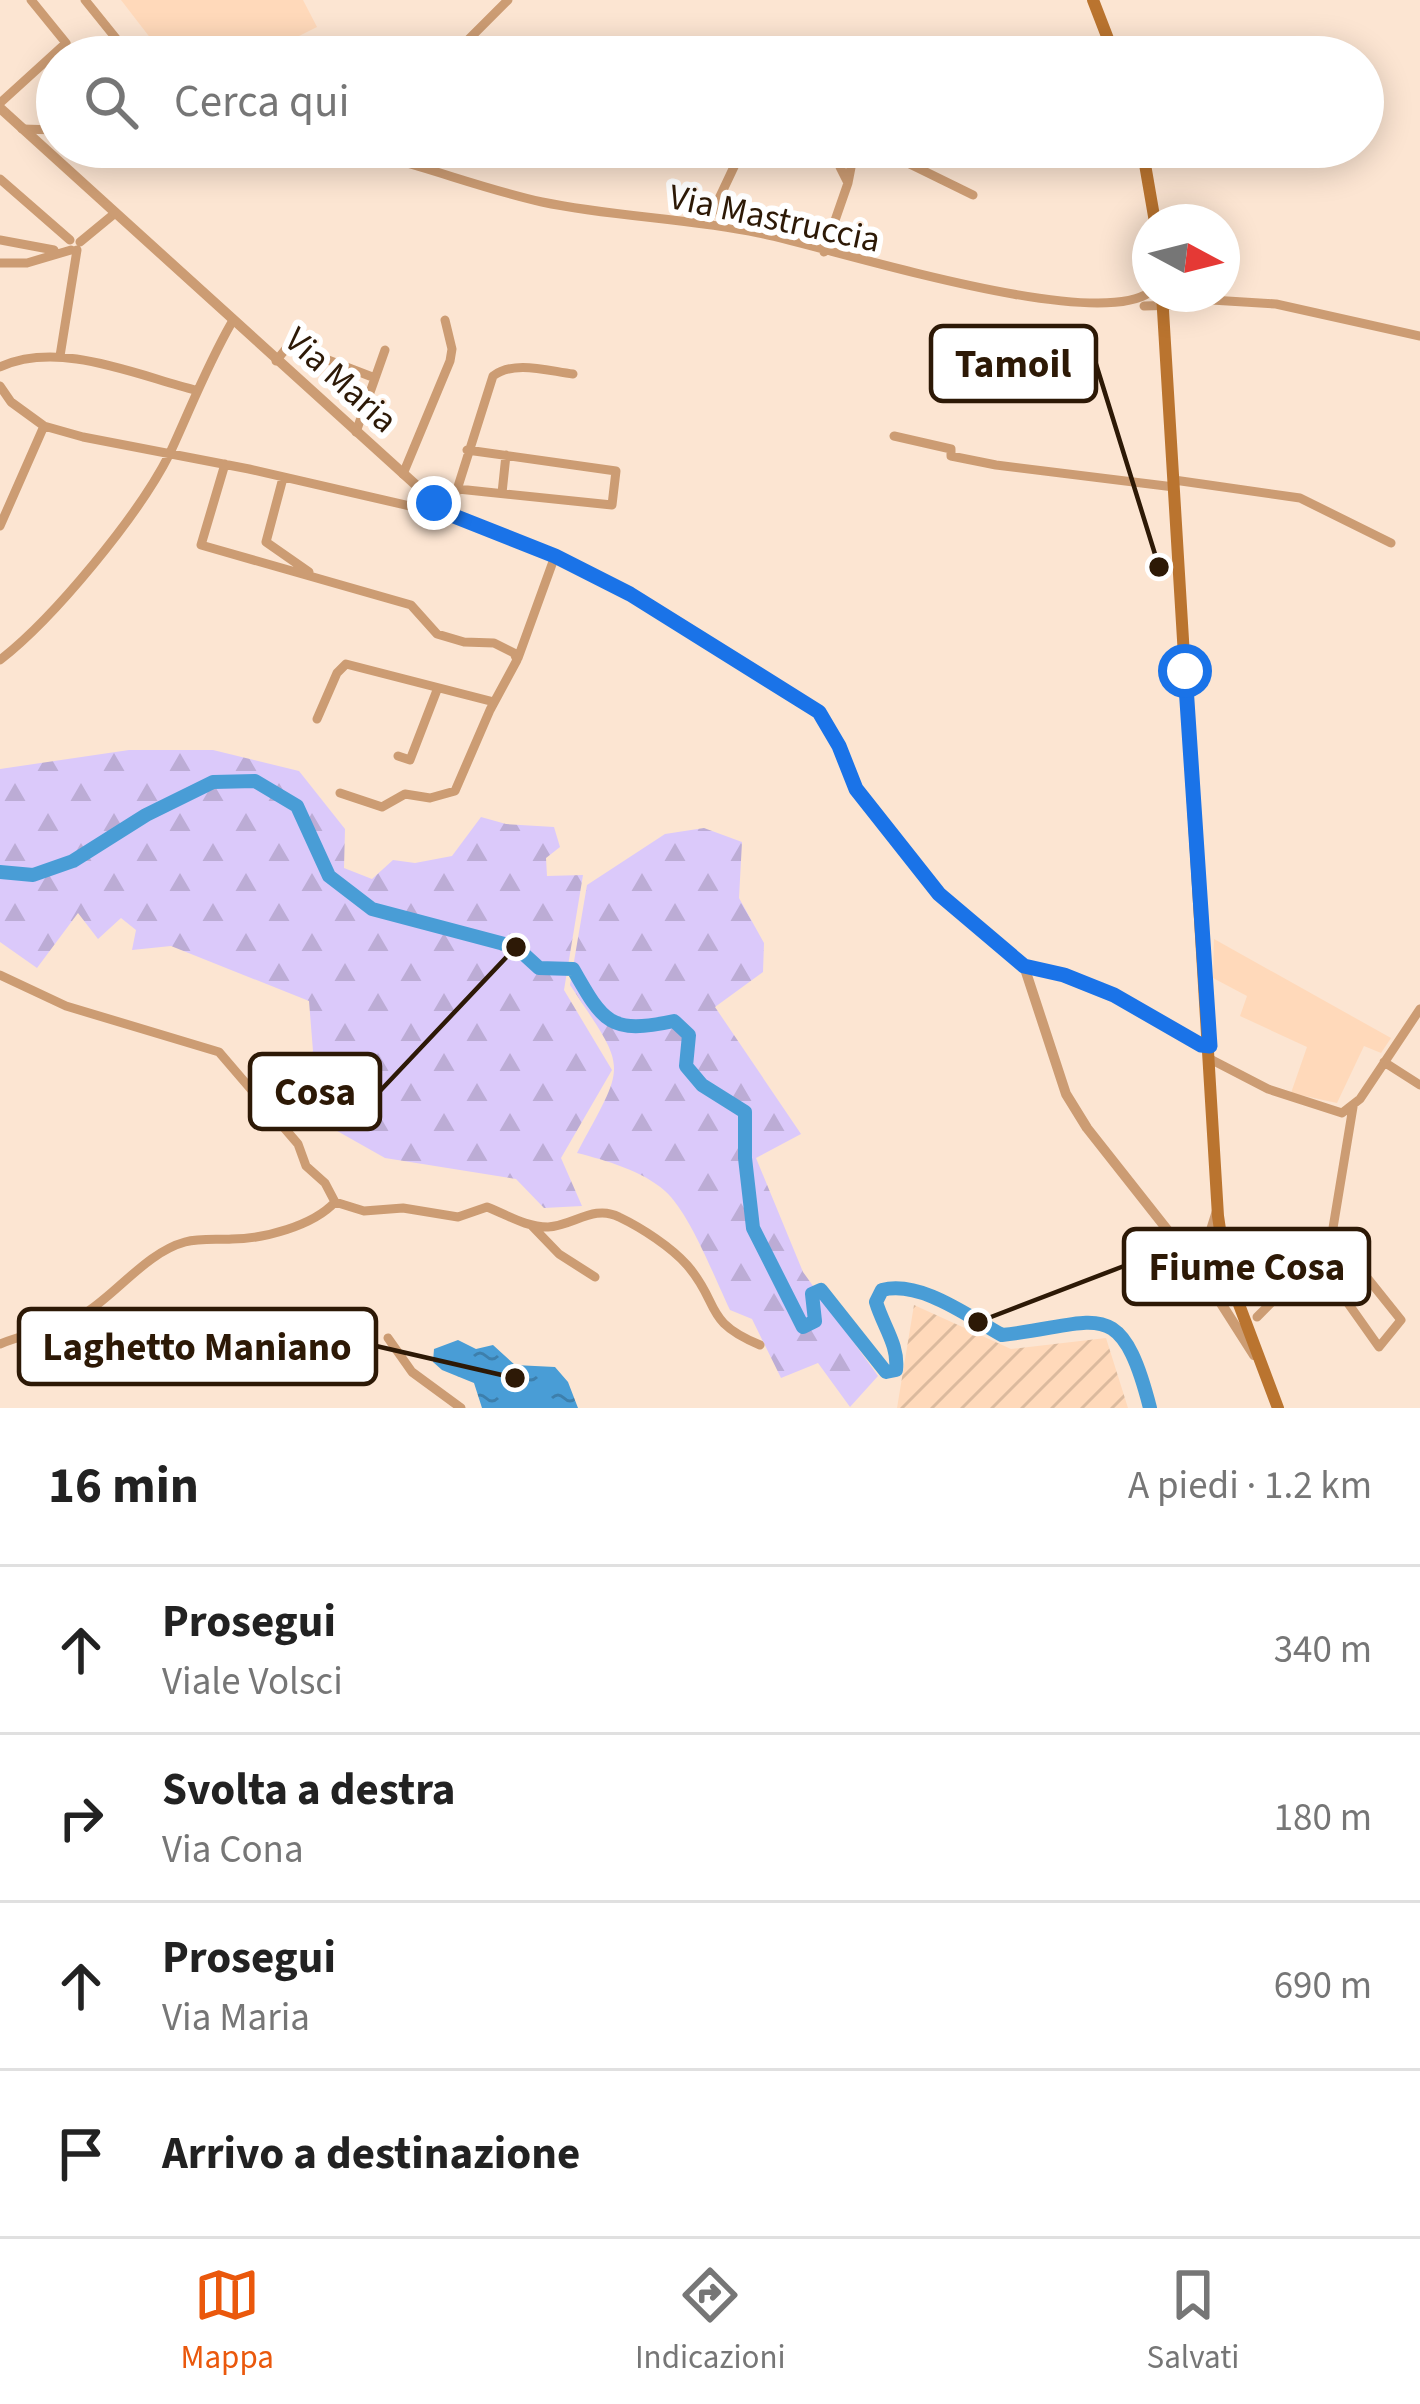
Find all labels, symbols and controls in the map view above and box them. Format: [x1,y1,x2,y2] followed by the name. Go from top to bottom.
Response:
[36,36,1384,168] search box
[78,69,144,135] icon: search
[174,70,349,134] text: Cerca qui
[664,171,885,266] street label: Via Mastruccia
[1132,204,1240,312] north arrow
[273,315,409,445] street label: Via Maria
[931,326,1096,401] callout: Tamoil
[955,337,1071,393] text: Tamoil
[407,476,461,530] route end
[1158,644,1212,698] route start
[250,1054,380,1129] callout: Cosa
[274,1065,356,1121] text: Cosa
[1124,1229,1369,1304] callout: Fiume Cosa
[1149,1240,1345,1296] text: Fiume Cosa
[19,1309,376,1384] callout: Laghetto Maniano
[42,1320,352,1376] text: Laghetto Maniano
[48,1450,199,1522] text: 16 min
[1128,1458,1372,1514] text: A piedi · 1.2 km
[162,1590,336,1654] text: Prosegui
[48,1617,114,1683] icon: ahead
[1274,1622,1372,1678] text: 340 m
[162,1654,343,1710] text: Viale Volsci
[162,1758,456,1822] text: Svolta a destra
[48,1785,114,1851] icon: right
[1274,1790,1372,1846] text: 180 m
[162,1822,304,1878] text: Via Cona
[162,1926,336,1990] text: Prosegui
[48,1953,114,2019] icon: ahead
[1274,1958,1372,2014] text: 690 m
[162,1990,310,2046] text: Via Maria
[48,2121,114,2187] icon: arrive
[162,2122,580,2186] text: Arrivo a destinazione
[180,2262,274,2381] tab: Mappa
[635,2262,786,2381] tab: Indicazioni
[1147,2262,1239,2381] tab: Salvati

